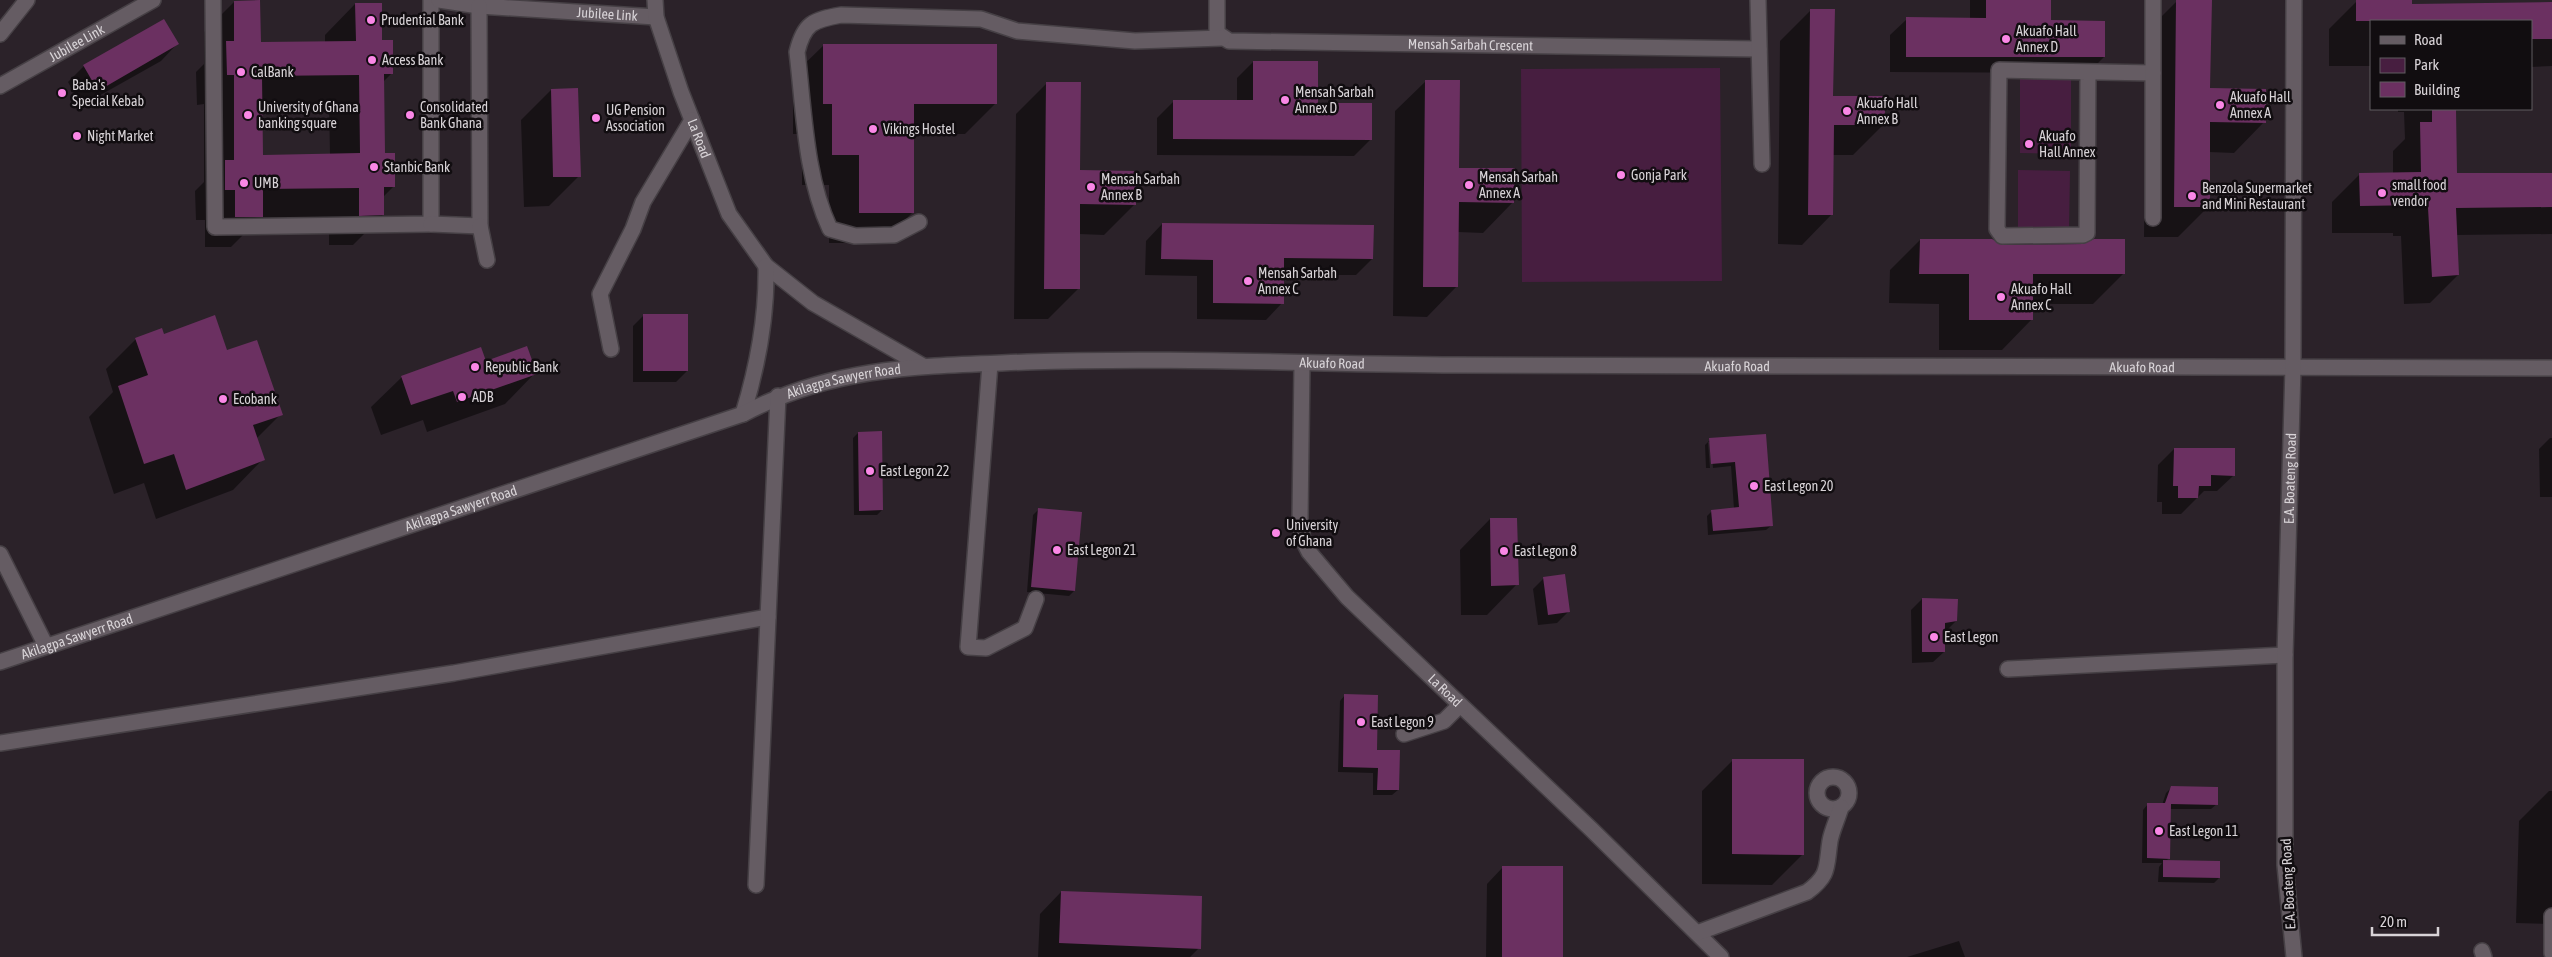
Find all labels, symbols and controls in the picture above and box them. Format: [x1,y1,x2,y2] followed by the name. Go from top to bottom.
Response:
[576,4,638,24] street label: Jubilee Link
[381,12,464,28] place label: Prudential Bank
[365,14,377,26] marker: Prudential Bank
[2370,20,2532,110] legend
[46,21,107,65] street label: Jubilee Link
[2016,23,2077,55] place label: Akuafo Hall Annex D
[2414,31,2443,48] text: Road
[2000,33,2012,45] marker: Akuafo Hall Annex D
[1408,36,1533,54] street label: Mensah Sarbah Crescent
[382,52,443,68] place label: Access Bank
[366,54,378,66] marker: Access Bank
[2414,56,2439,73] text: Park
[251,64,294,80] place label: CalBank
[235,66,247,78] marker: CalBank
[72,77,144,109] place label: Baba's Special Kebab
[2414,81,2460,98] text: Building
[1295,84,1374,116] place label: Mensah Sarbah Annex D
[56,87,68,99] marker: Baba's Special Kebab
[2230,89,2291,121] place label: Akuafo Hall Annex A
[1279,94,1291,106] marker: Mensah Sarbah Annex D
[1857,95,1918,127] place label: Akuafo Hall Annex B
[258,99,359,131] place label: University of Ghana banking square
[420,99,488,131] place label: Consolidated Bank Ghana
[2214,99,2226,111] marker: Akuafo Hall Annex A
[606,102,665,134] place label: UG Pension Association
[1841,105,1853,117] marker: Akuafo Hall Annex B
[242,109,254,121] marker: University of Ghana banking square
[404,109,416,121] marker: Consolidated Bank Ghana
[590,112,602,124] marker: UG Pension Association
[684,117,714,160] street label: La Road
[883,121,956,137] place label: Vikings Hostel
[867,123,879,135] marker: Vikings Hostel
[87,128,154,144] place label: Night Market
[2039,128,2096,160] place label: Akuafo Hall Annex
[71,130,83,142] marker: Night Market
[2023,138,2035,150] marker: Akuafo Hall Annex
[384,159,450,175] place label: Stanbic Bank
[368,161,380,173] marker: Stanbic Bank
[1631,167,1687,183] place label: Gonja Park
[1479,169,1558,201] place label: Mensah Sarbah Annex A
[1615,169,1627,181] marker: Gonja Park
[1101,171,1180,203] place label: Mensah Sarbah Annex B
[254,175,279,191] place label: UMB
[238,177,250,189] marker: UMB
[2392,177,2447,209] place label: small food vendor
[1463,179,1475,191] marker: Mensah Sarbah Annex A
[2202,180,2312,212] place label: Benzola Supermarket and Mini Restaurant
[1085,181,1097,193] marker: Mensah Sarbah Annex B
[2376,187,2388,199] marker: small food vendor
[2186,190,2198,202] marker: Benzola Supermarket and Mini Restaurant
[1258,265,1337,297] place label: Mensah Sarbah Annex C
[1242,275,1254,287] marker: Mensah Sarbah Annex C
[2011,281,2072,313] place label: Akuafo Hall Annex C
[1995,291,2007,303] marker: Akuafo Hall Annex C
[1299,354,1365,372] street label: Akuafo Road
[1704,358,1770,374] street label: Akuafo Road
[485,359,559,375] place label: Republic Bank
[2109,359,2175,375] street label: Akuafo Road
[469,361,481,373] marker: Republic Bank
[784,361,902,402] street label: Akilagpa Sawyerr Road
[472,389,494,405] place label: ADB
[233,391,277,407] place label: Ecobank
[456,391,468,403] marker: ADB
[217,393,229,405] marker: Ecobank
[2281,433,2299,524] street label: E.A. Boateng Road
[880,463,949,479] place label: East Legon 22
[864,465,876,477] marker: East Legon 22
[1764,478,1834,494] place label: East Legon 20
[1748,480,1760,492] marker: East Legon 20
[403,482,519,534] street label: Akilagpa Sawyerr Road
[1286,517,1339,549] place label: University of Ghana
[1270,527,1282,539] marker: University of Ghana
[1067,542,1136,558] place label: East Legon 21
[1514,543,1577,559] place label: East Legon 8
[1051,544,1063,556] marker: East Legon 21
[1498,545,1510,557] marker: East Legon 8
[19,610,135,662] street label: Akilagpa Sawyerr Road
[1944,629,1998,645] place label: East Legon
[1928,631,1940,643] marker: East Legon
[1425,671,1465,710] street label: La Road
[1371,714,1434,730] place label: East Legon 9
[1355,716,1367,728] marker: East Legon 9
[2169,823,2238,839] place label: East Legon 11
[2153,825,2165,837] marker: East Legon 11
[2278,838,2298,930] street label: E.A. Boateng Road
[2372,904,2438,936] scale bar
[2380,913,2407,930] text: 20 m

